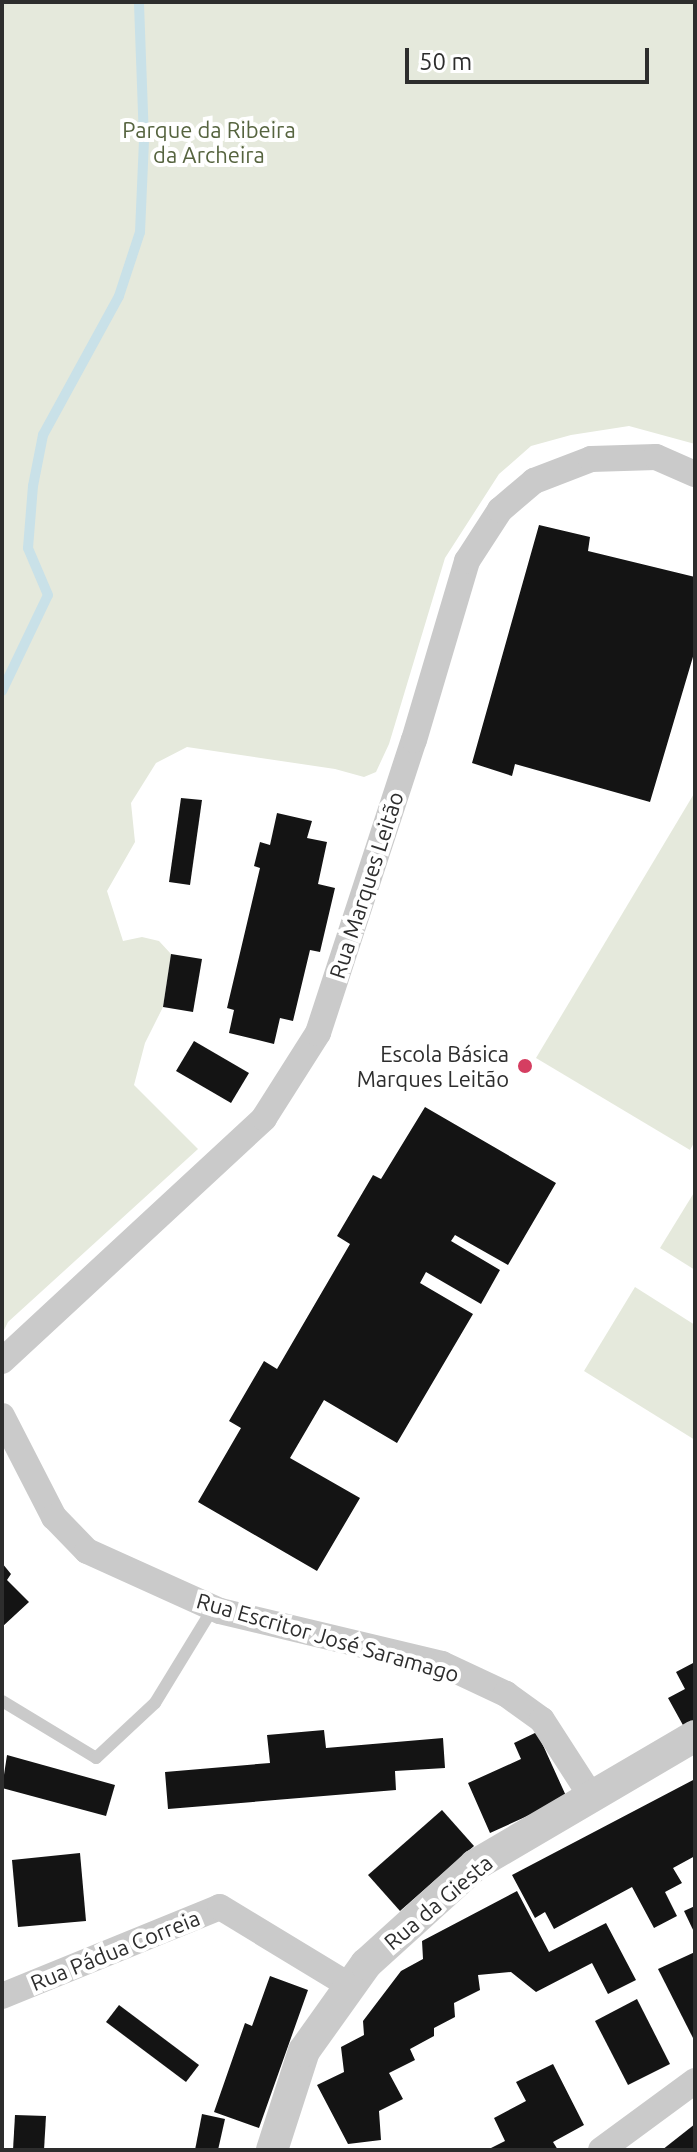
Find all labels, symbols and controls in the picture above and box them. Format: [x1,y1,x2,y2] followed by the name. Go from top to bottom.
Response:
[409,32,653,82] scale bar
[419,48,472,75] text: 50 m
[122,116,296,168] park label: Parque da Ribeira da Archeira
[323,788,409,982] street label: Rua Marques Leitão
[357,1040,509,1092] place label: Escola Básica Marques Leitão
[516,1057,534,1075] marker: Escola Básica Marques Leitão
[194,1587,462,1687] street label: Rua Escritor José Saramago
[378,1849,498,1955] street label: Rua da Giesta
[26,1904,204,1996] street label: Rua Pádua Correia

